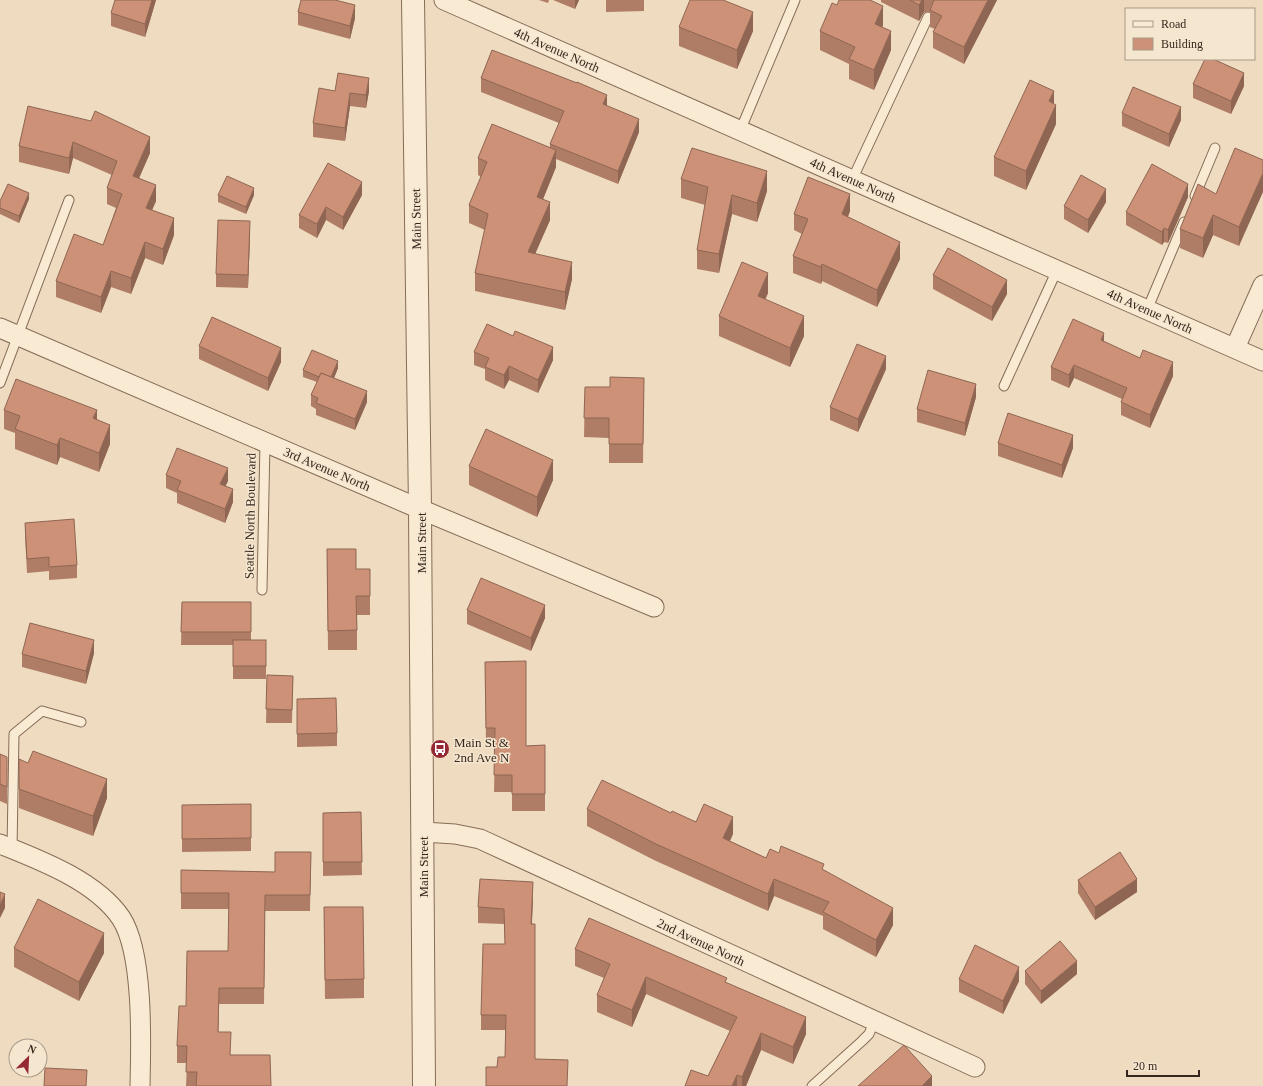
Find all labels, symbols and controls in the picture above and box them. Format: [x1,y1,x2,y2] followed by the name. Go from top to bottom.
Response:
[1125,8,1255,60] legend
[1161,17,1186,31] text: Road
[512,24,603,76] street label: 4th Avenue North
[1161,37,1203,51] text: Building
[808,154,899,206] street label: 4th Avenue North
[408,188,424,250] street label: Main Street
[1105,285,1196,337] street label: 4th Avenue North
[281,444,373,494] street label: 3rd Avenue North
[241,452,259,579] street label: Seattle North Boulevard
[414,512,429,574] street label: Main Street
[454,735,510,765] place label: Main St & 2nd Ave N
[429,738,451,760] bus stop icon: Main St & 2nd Ave N
[416,836,431,898] street label: Main Street
[655,915,748,969] street label: 2nd Avenue North
[8,1038,48,1078] north arrow
[26,1042,38,1056] text: N
[1127,1052,1199,1078] scale bar
[1133,1059,1158,1073] text: 20 m

